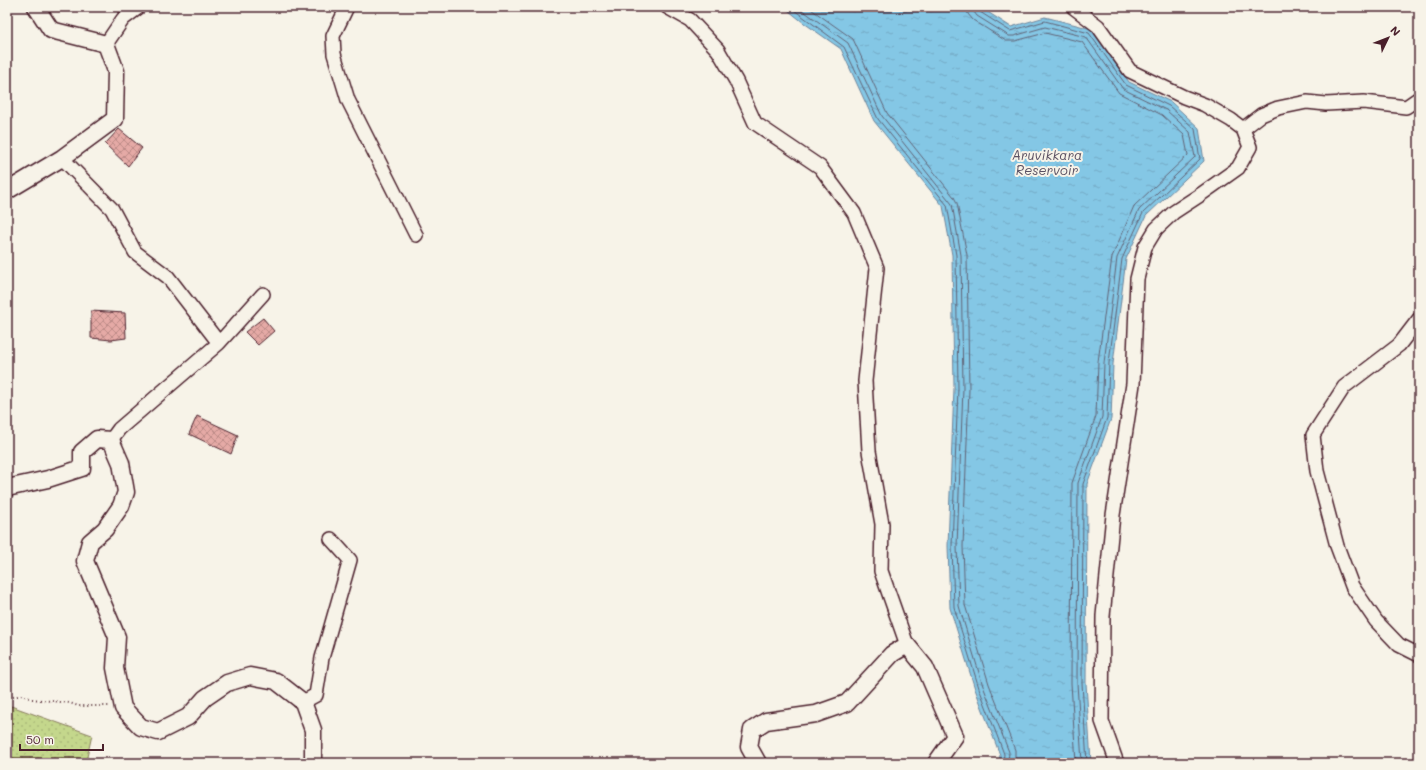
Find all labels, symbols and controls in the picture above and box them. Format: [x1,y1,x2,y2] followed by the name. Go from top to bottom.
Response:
[1368,18,1408,58] north arrow
[1387,23,1404,39] text: N
[1012,146,1082,178] water label: Aruvikkara Reservoir
[20,726,103,752] scale bar
[26,731,54,747] text: 50 m

